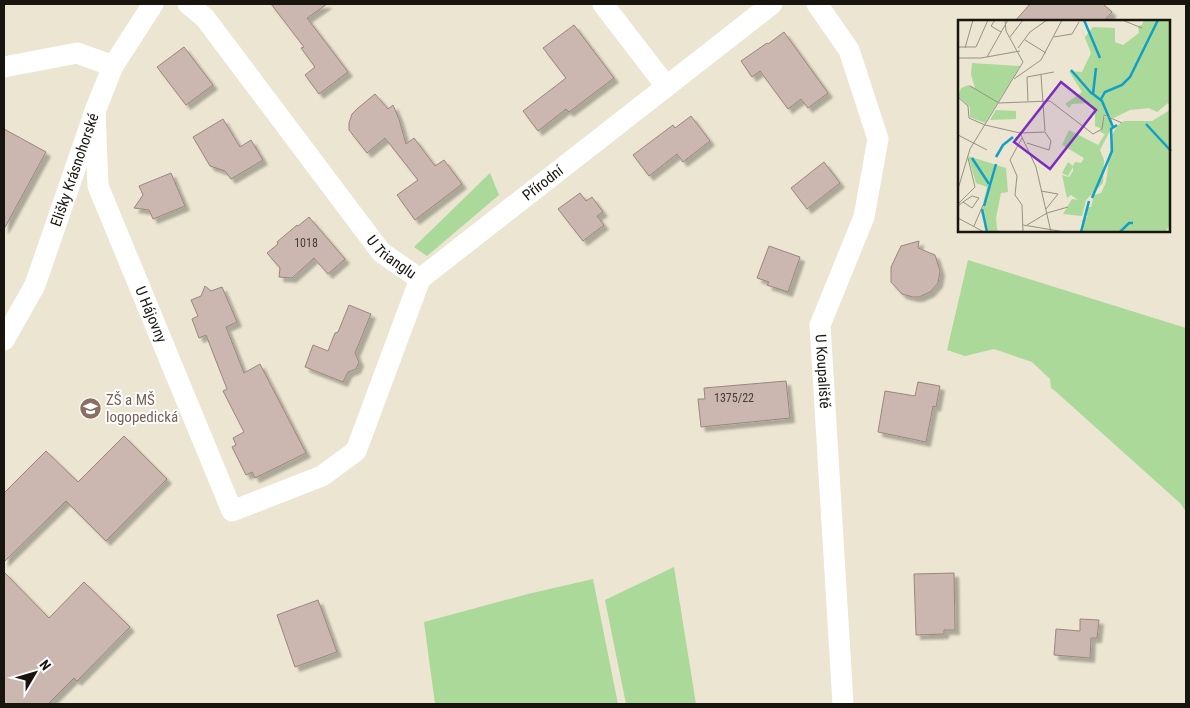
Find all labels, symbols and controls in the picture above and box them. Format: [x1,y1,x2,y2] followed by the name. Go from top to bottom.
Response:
[958,20,1170,232] inset map
[47,111,103,229] street label: Elišky Krásnohorské
[519,161,568,204] street label: Přírodní
[363,232,420,283] street label: U Trianglu
[294,236,318,250] house number: 1018
[131,284,171,345] street label: U Hájovny
[812,334,834,409] street label: U Koupaliště
[106,391,178,426] place label: ZŠ a MŠ logopedická
[714,391,754,405] house number: 1375/22
[78,397,102,421] school or university icon: ZŠ a MŠ logopedická
[10,648,60,698] north arrow
[36,657,54,673] text: N

